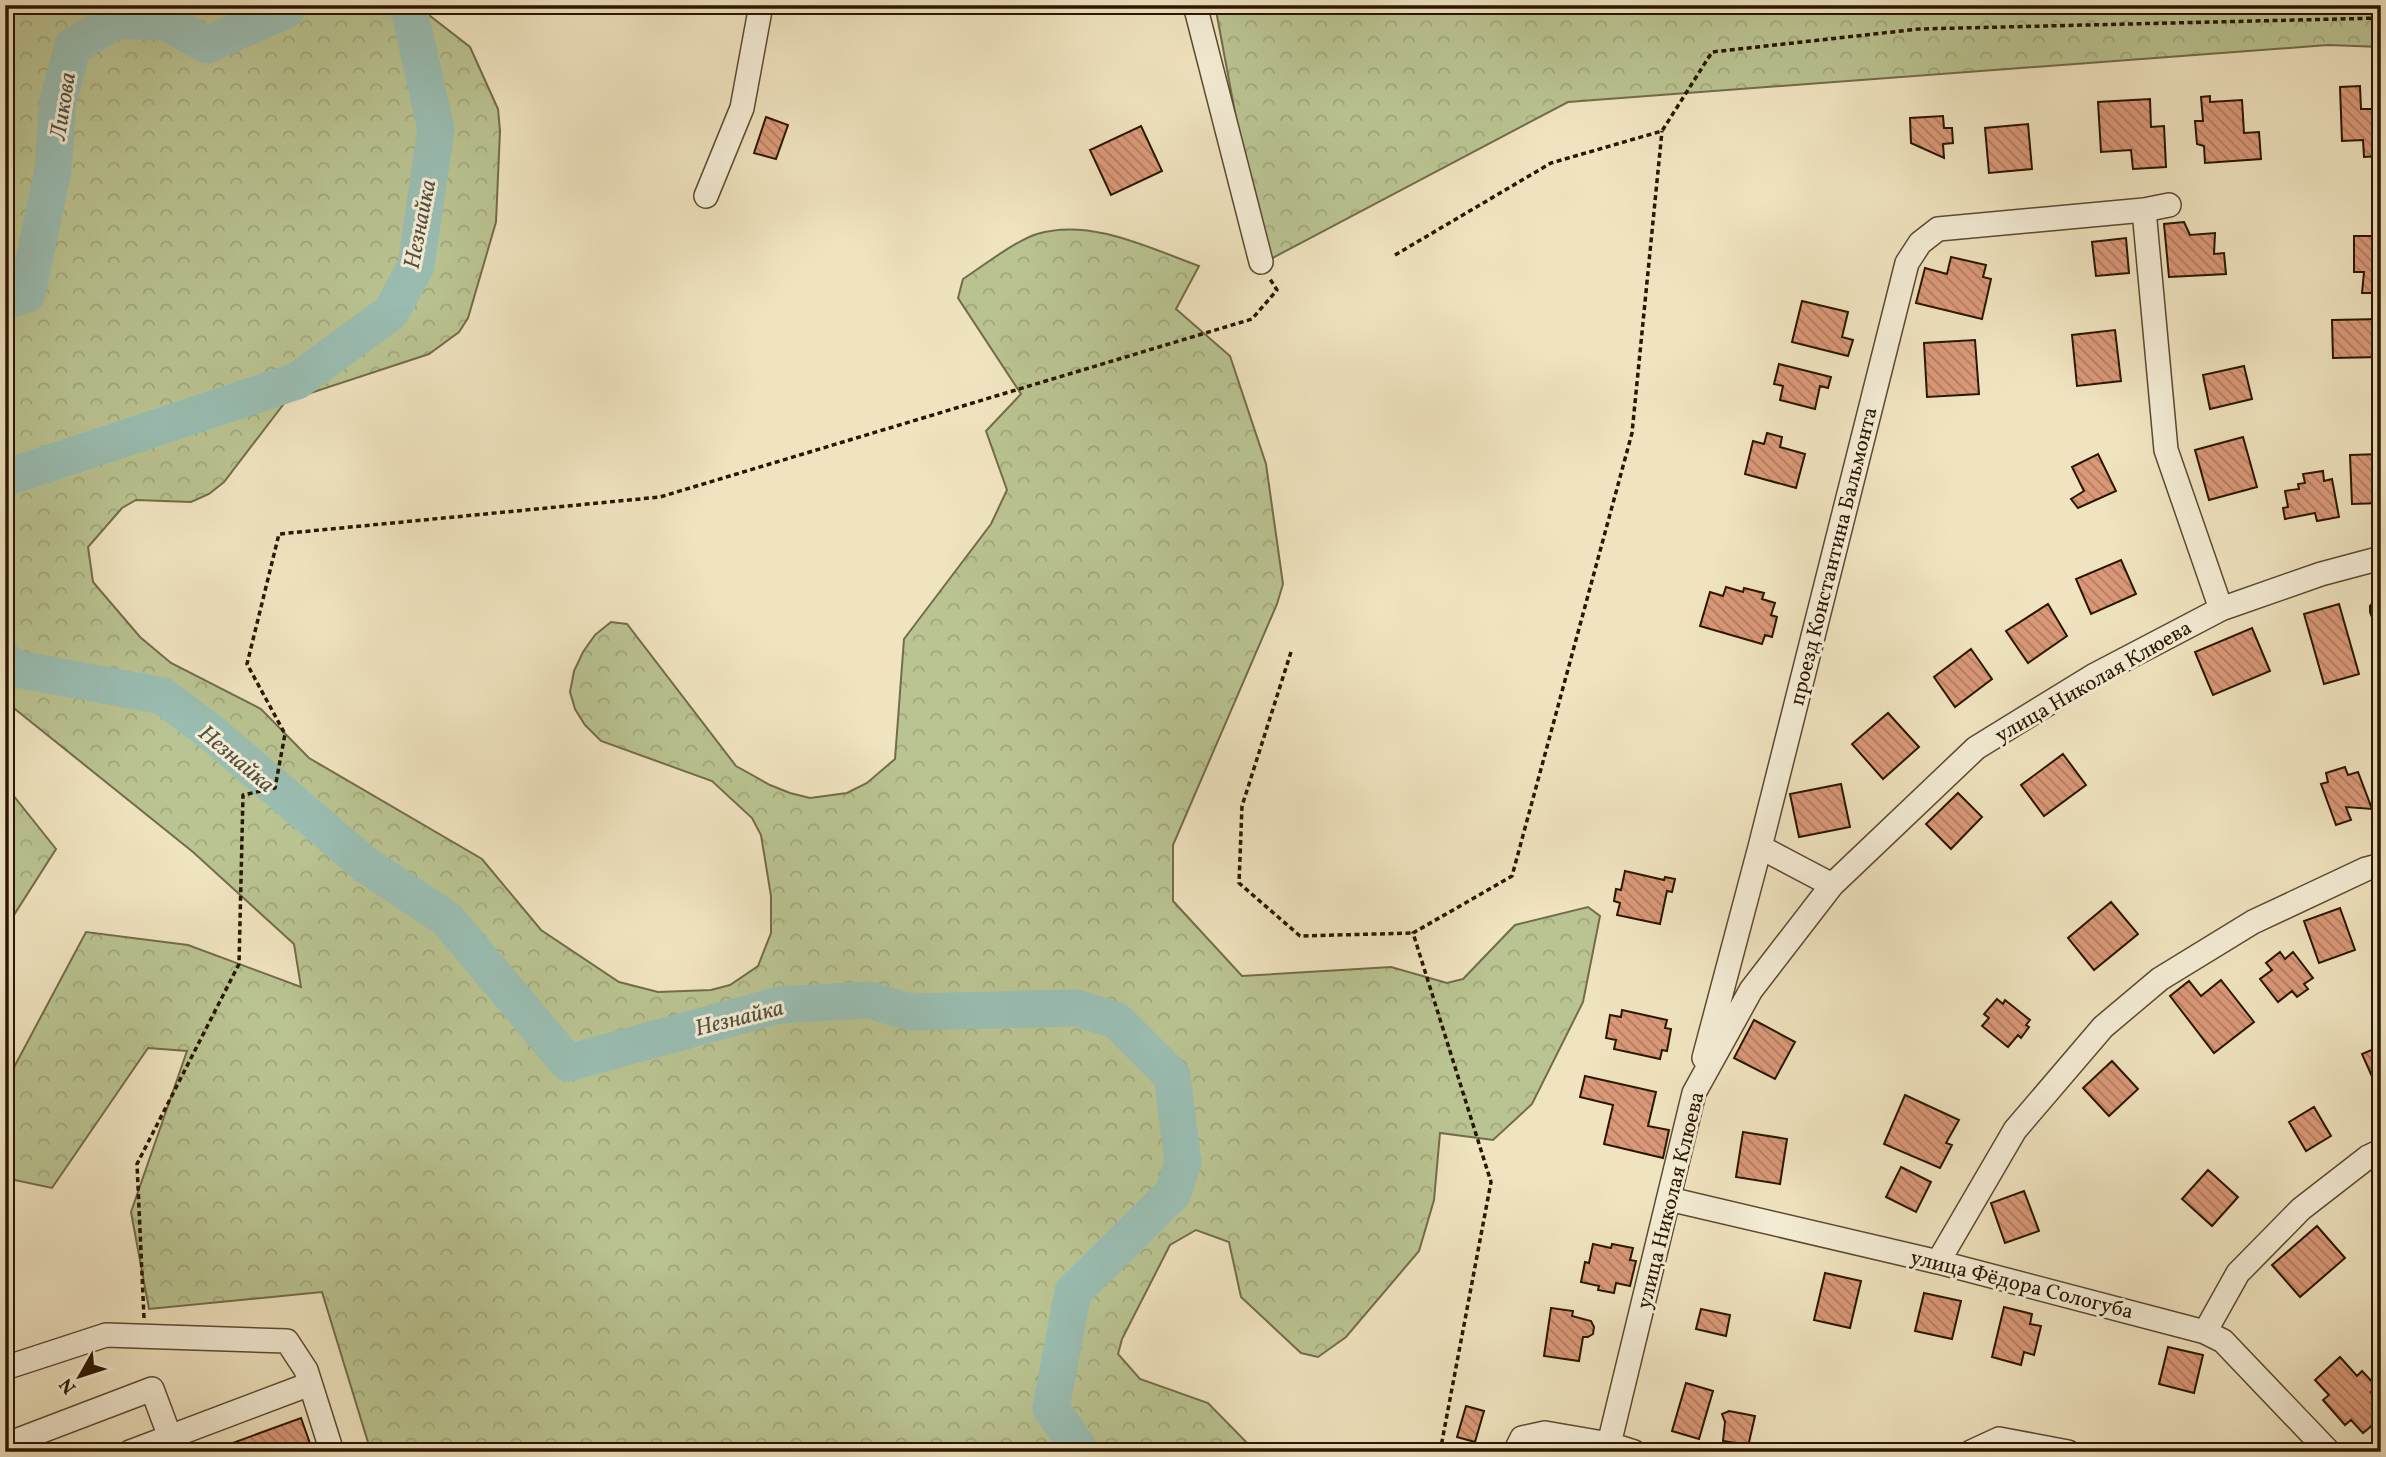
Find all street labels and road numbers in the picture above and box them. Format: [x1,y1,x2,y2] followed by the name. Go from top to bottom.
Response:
[1783,404,1886,709] street label: проезд Константина Бальмонта
[1990,614,2198,751] street label: улица Николая Клюева
[1630,1089,1713,1312] street label: улица Николая Клюева
[1907,1244,2136,1327] street label: улица Фёдора Сологуба

